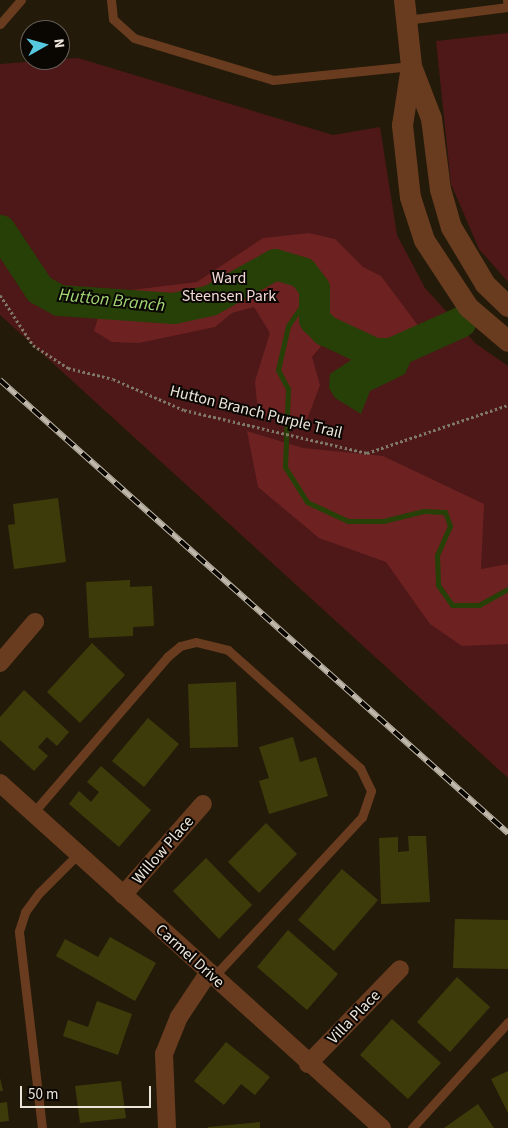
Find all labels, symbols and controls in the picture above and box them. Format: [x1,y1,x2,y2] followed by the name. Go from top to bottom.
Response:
[20,20,70,70] north arrow
[48,37,69,49] text: N
[182,268,276,306] park label: Ward Steensen Park
[58,285,166,317] water label: Hutton Branch
[168,381,344,443] street label: Hutton Branch Purple Trail
[128,812,198,888] street label: Willow Place
[152,920,228,992] street label: Carmel Drive
[324,986,384,1048] street label: Villa Place
[22,1076,154,1108] scale bar
[28,1084,58,1105] text: 50 m

